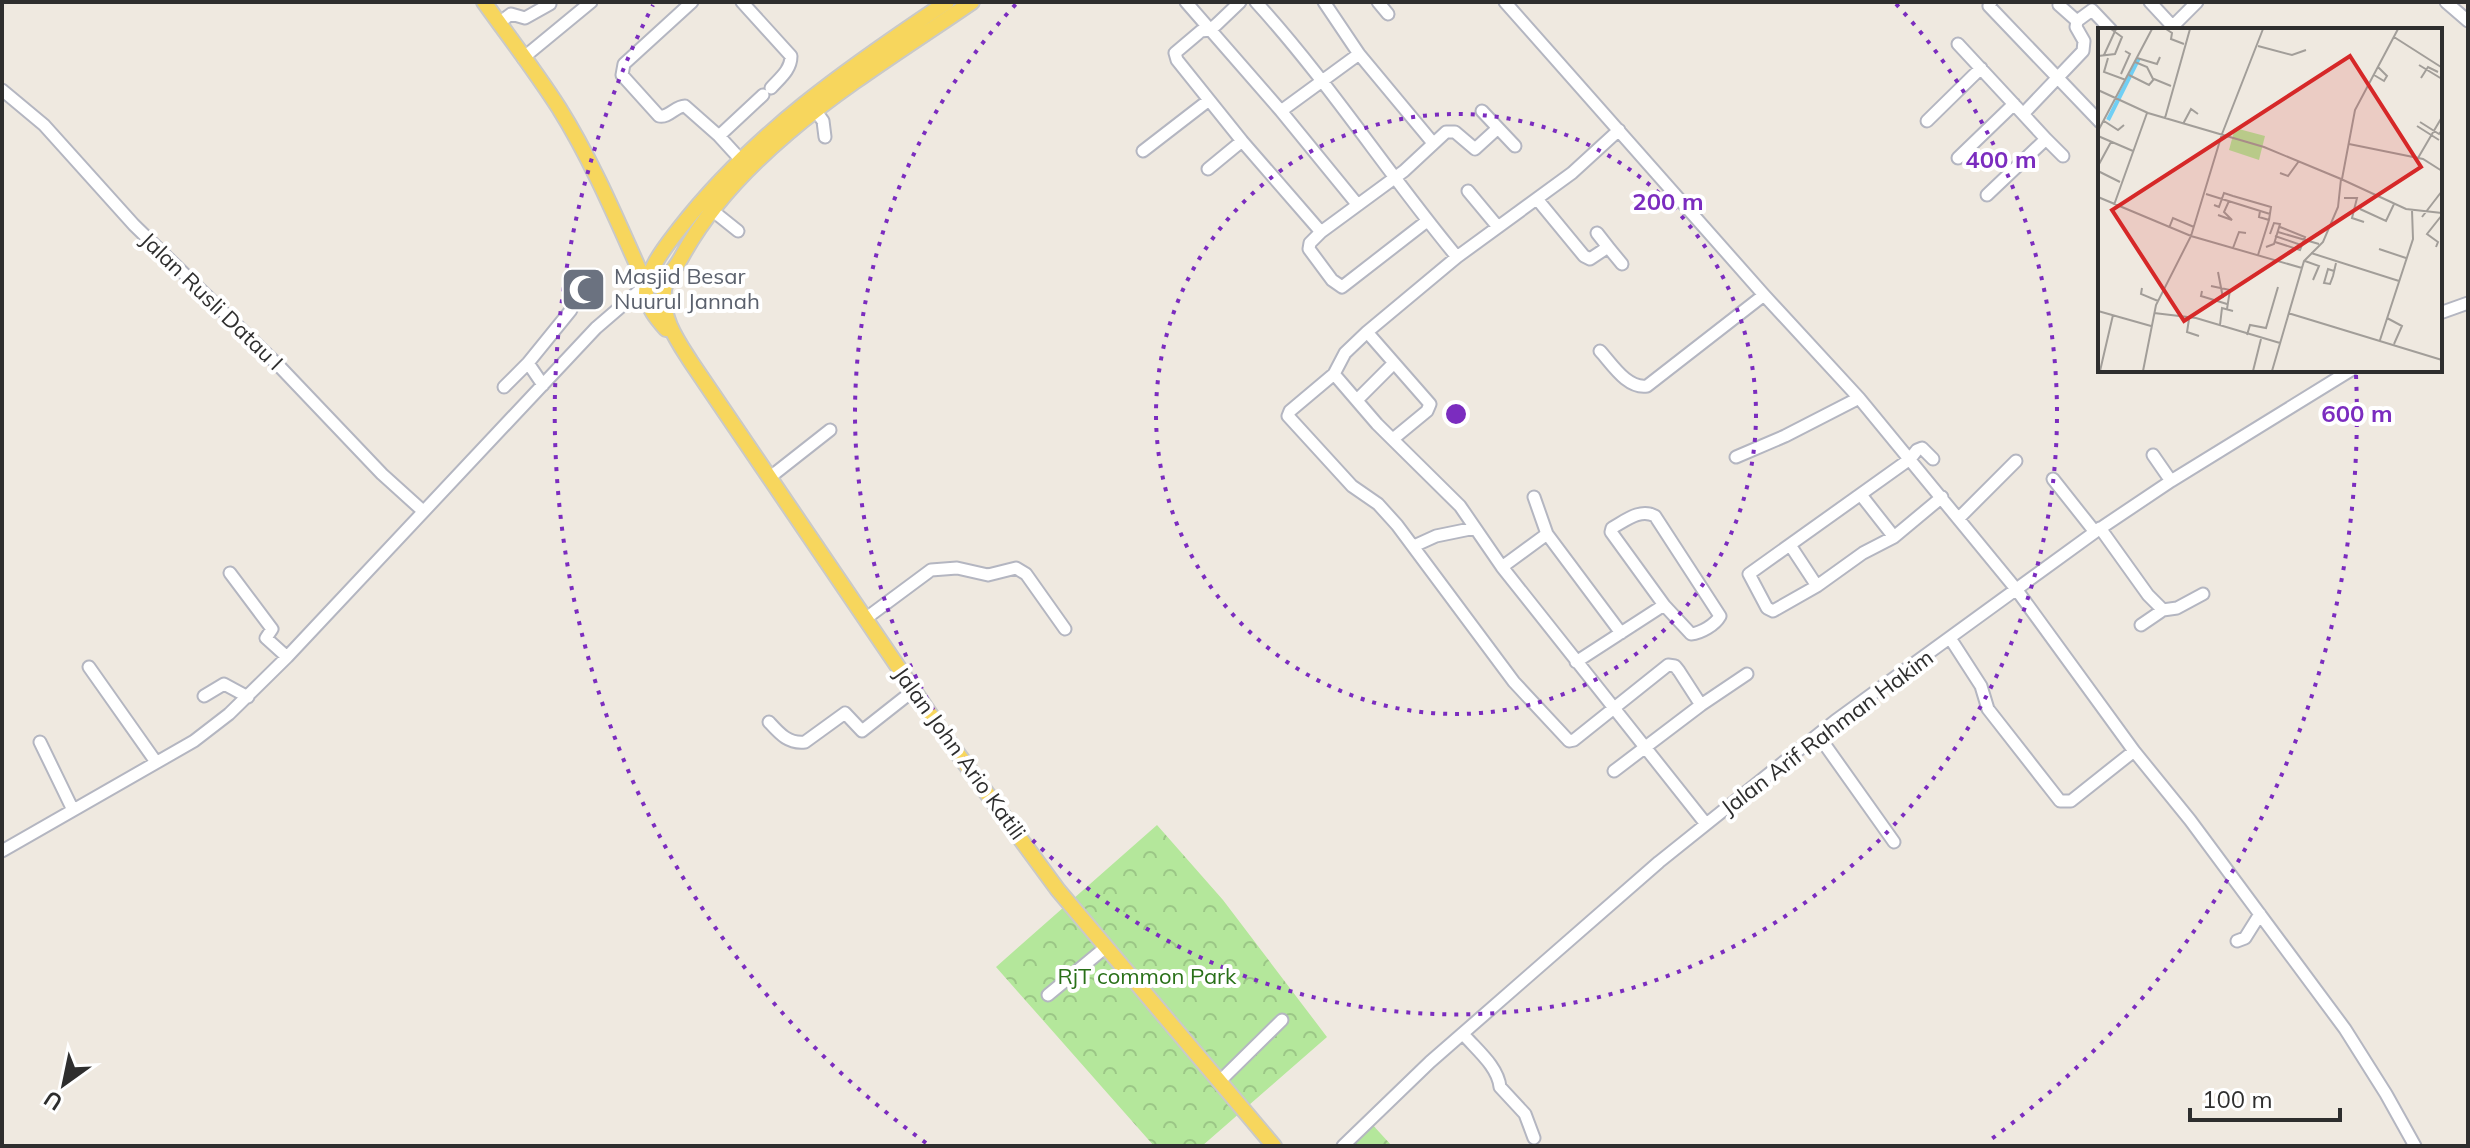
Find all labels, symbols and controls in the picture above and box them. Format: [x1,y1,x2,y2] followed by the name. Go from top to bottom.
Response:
[2098,28,2442,372] inset map
[1965,144,2037,174] text: 400 m
[1632,186,1704,216] text: 200 m
[135,226,289,376] street label: Jalan Rusli Datau I
[614,262,760,315] place label: Masjid Besar Nuurul Jannah
[559,265,607,313] mosque icon: Masjid Besar Nuurul Jannah
[2321,398,2393,428] text: 600 m
[1442,400,1470,428] centre of rings
[1715,643,1939,821] street label: Jalan Arif Rahman Hakim
[888,661,1032,845] street label: Jalan John Ario Katili
[1058,962,1237,990] park label: RjT common Park
[24,1044,104,1124] north arrow
[2190,1072,2340,1122] scale bar
[2202,1084,2273,1114] text: 100 m
[39,1085,68,1117] text: U

